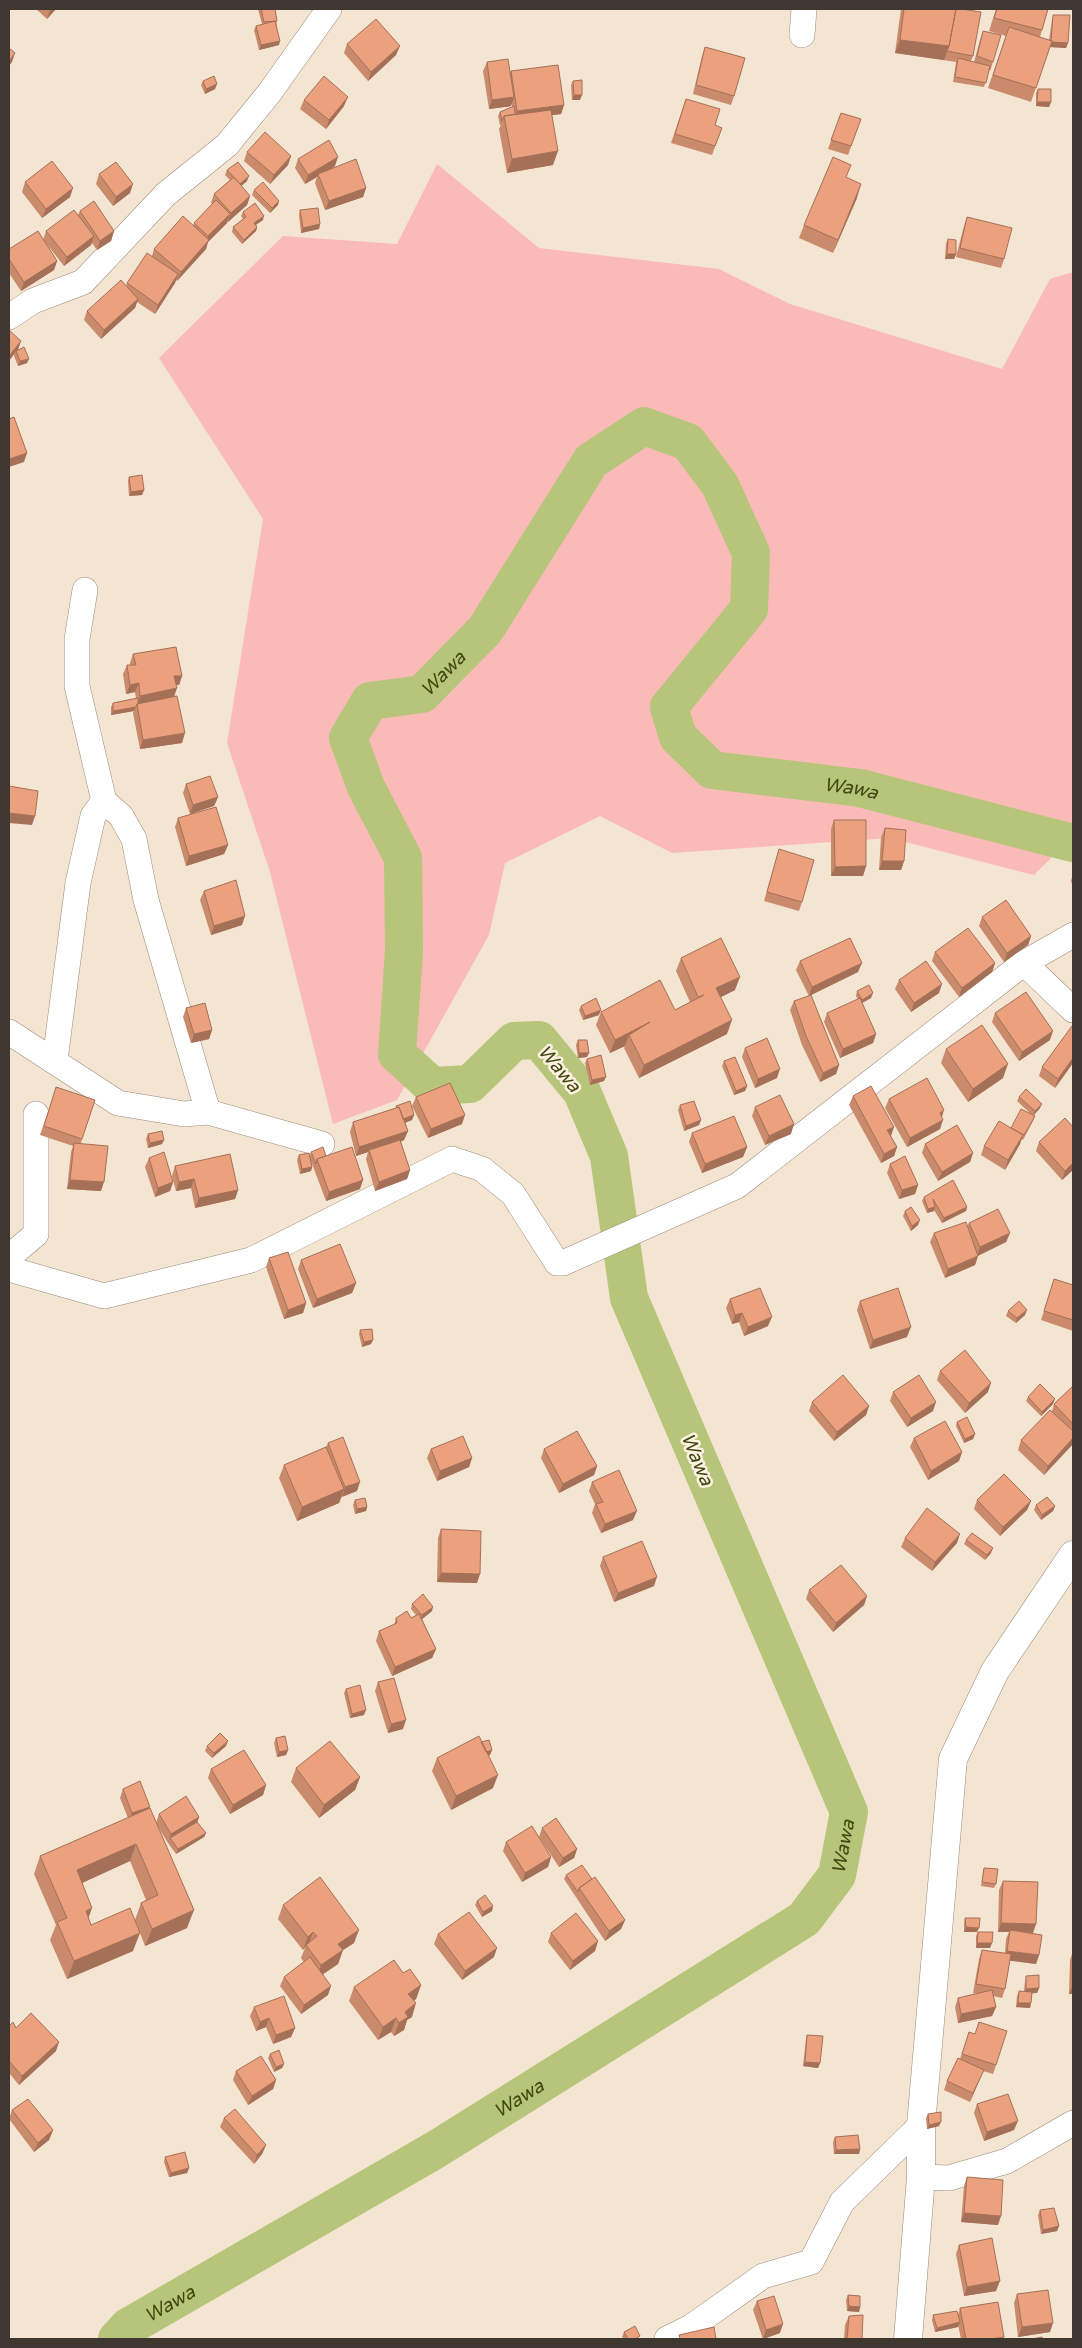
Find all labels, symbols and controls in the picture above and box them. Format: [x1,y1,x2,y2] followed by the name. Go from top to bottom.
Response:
[416,646,471,701] water label: Wawa
[823,774,882,805] water label: Wawa
[533,1041,586,1098] water label: Wawa
[676,1430,718,1490] water label: Wawa
[827,1817,860,1876] water label: Wawa
[490,2074,549,2122] water label: Wawa
[141,2280,200,2327] water label: Wawa

